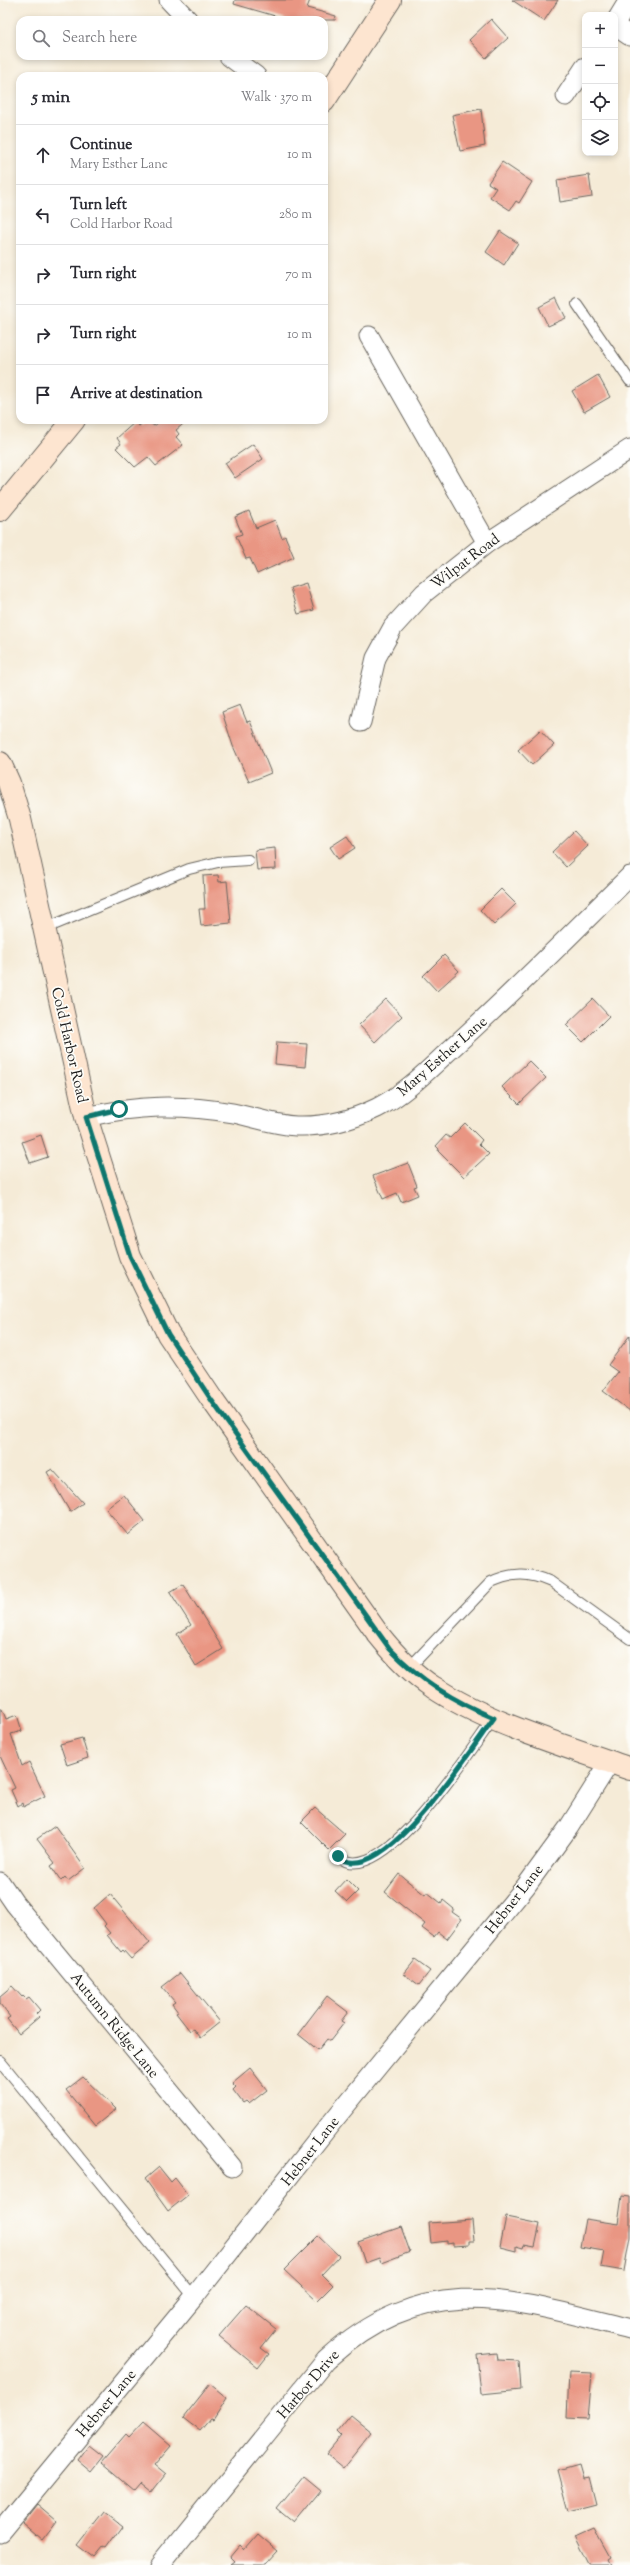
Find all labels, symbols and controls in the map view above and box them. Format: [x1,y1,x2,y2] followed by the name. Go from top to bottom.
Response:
[582,12,618,156] map controls
[582,12,618,48] button: +
[16,16,328,60] search box
[30,27,52,49] icon: search
[62,28,137,49] text: Search here
[582,48,618,84] button: −
[582,84,618,120] button: locate
[32,86,70,110] text: 5 min
[241,89,312,107] text: Walk · 370 m
[582,120,618,156] button: layers
[70,135,132,156] text: Continue
[32,144,54,166] icon: ahead
[287,146,312,164] text: 10 m
[70,156,168,174] text: Mary Esther Lane
[70,195,127,216] text: Turn left
[32,204,54,226] icon: left
[279,206,312,224] text: 280 m
[70,216,173,234] text: Cold Harbor Road
[32,264,54,286] icon: right
[70,264,136,285] text: Turn right
[285,266,312,284] text: 70 m
[32,324,54,346] icon: right
[70,324,136,345] text: Turn right
[287,326,312,344] text: 10 m
[32,384,54,406] icon: arrive
[70,384,203,405] text: Arrive at destination
[427,529,505,595] street label: Wilpat Road
[45,985,92,1106] street label: Cold Harbor Road
[393,1012,493,1102] street label: Mary Esther Lane
[110,1100,128,1118] route start
[329,1847,347,1865] route end
[481,1861,549,1939] street label: Hebner Lane
[64,1968,163,2083] street label: Autumn Ridge Lane
[277,2113,345,2191] street label: Hebner Lane
[273,2346,345,2424] street label: Harbor Drive
[72,2365,142,2443] street label: Hebner Lane

